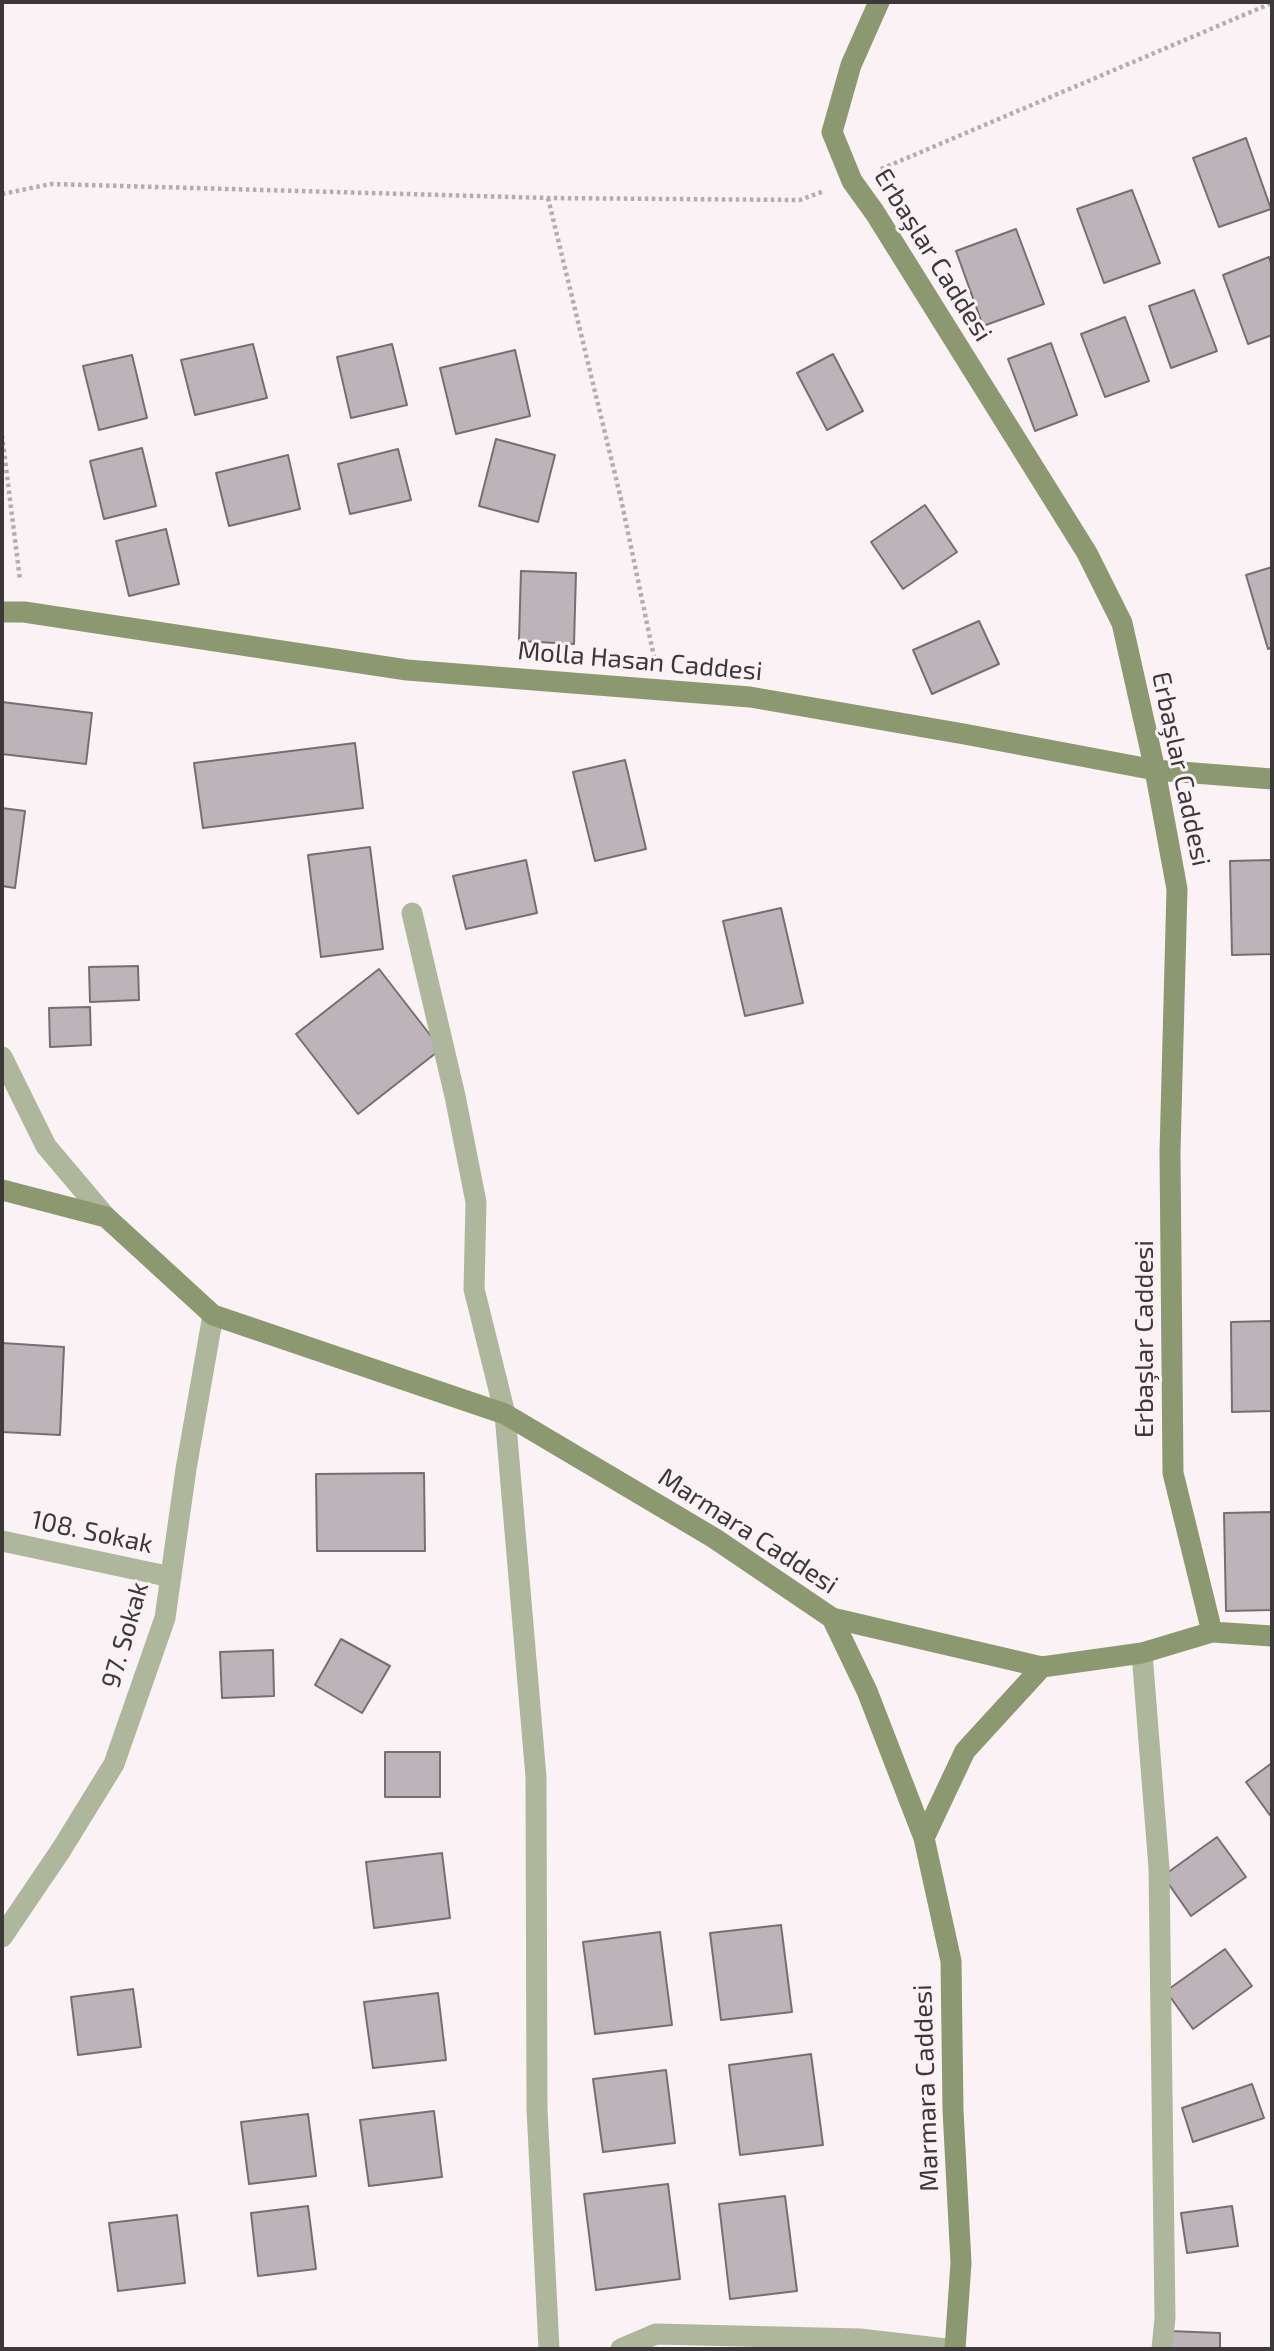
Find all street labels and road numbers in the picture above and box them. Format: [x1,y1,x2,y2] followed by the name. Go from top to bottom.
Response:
[867,163,999,347] street label: Erbaşlar Caddesi
[516,635,764,687] street label: Molla Hasan Caddesi
[1145,669,1217,869] street label: Erbaşlar Caddesi
[1128,1240,1160,1438] street label: Erbaşlar Caddesi
[652,1461,844,1601] street label: Marmara Caddesi
[28,1504,156,1560] street label: 108. Sokak
[95,1578,155,1692] street label: 97. Sokak
[907,1984,945,2192] street label: Marmara Caddesi

